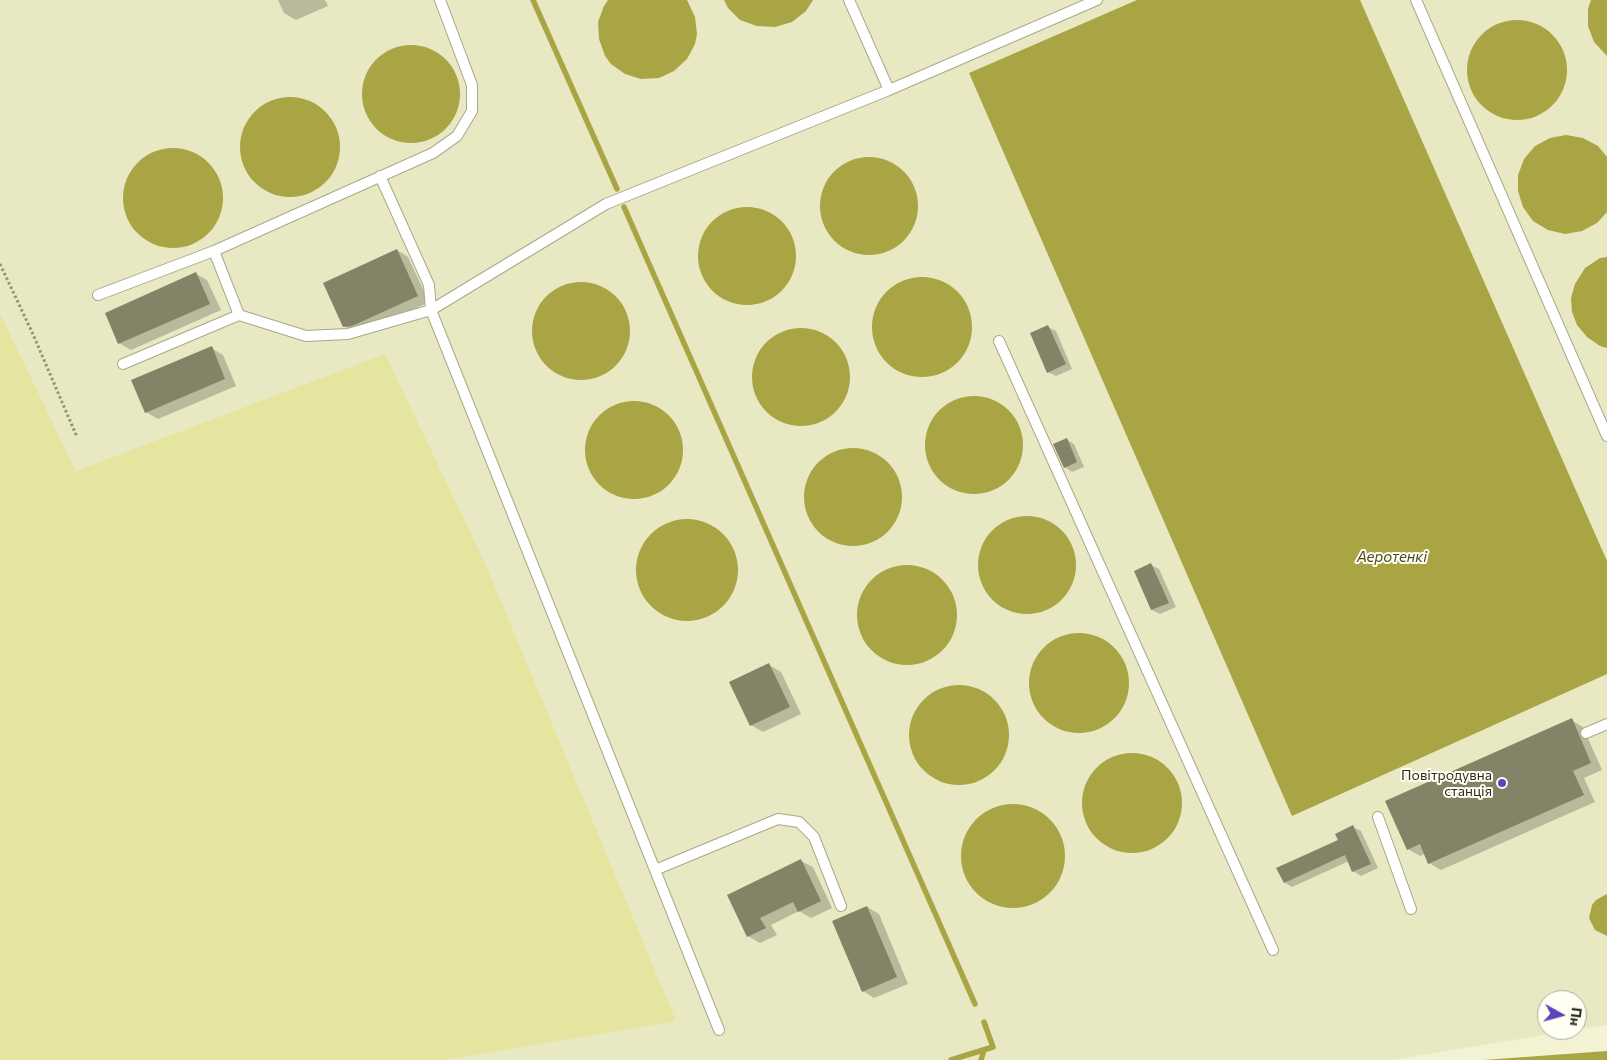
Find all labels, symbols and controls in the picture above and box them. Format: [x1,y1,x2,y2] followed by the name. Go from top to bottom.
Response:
[1357,548,1427,566] water label: Аеротенкі
[1401,767,1492,800] place label: Повітродувна станція
[1496,777,1508,789] marker: Повітродувна станція
[1537,990,1587,1040] north arrow
[1567,1007,1586,1027] text: Пн

